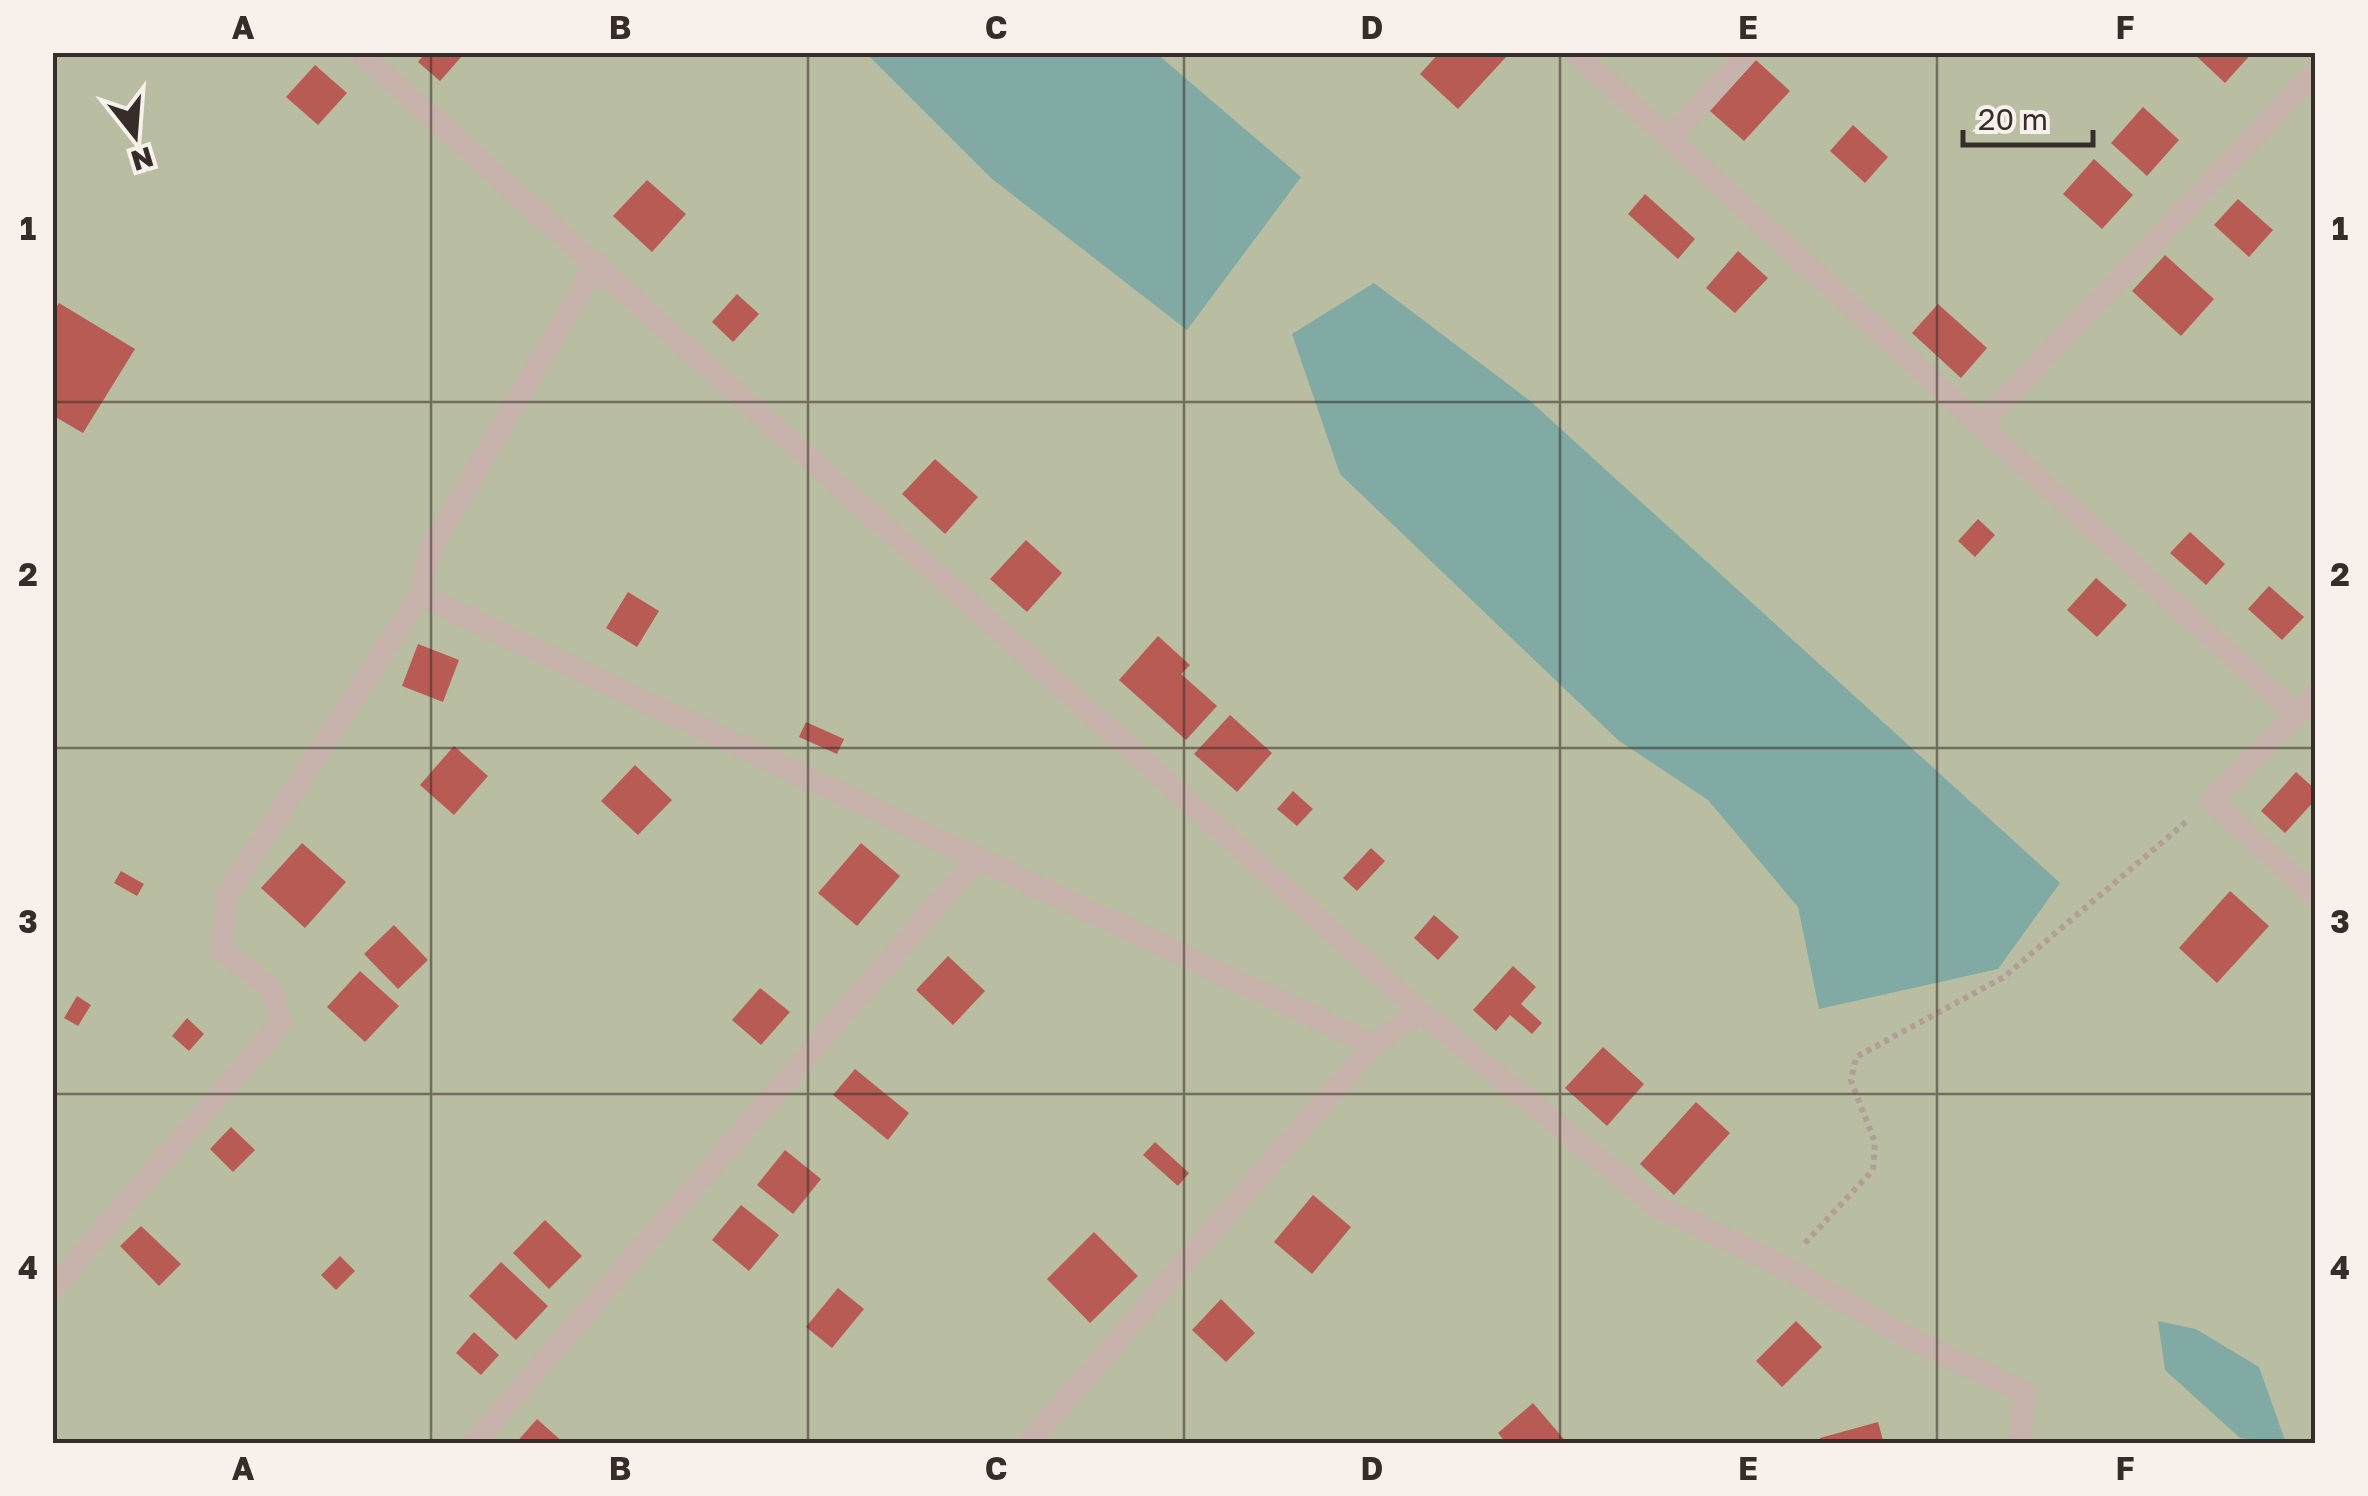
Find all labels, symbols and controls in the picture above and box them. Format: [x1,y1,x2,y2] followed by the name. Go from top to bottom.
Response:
[232,8,255,46] text: A
[609,8,631,46] text: B
[985,8,1007,46] text: C
[1361,8,1383,46] text: D
[1738,8,1758,46] text: E
[2115,8,2135,46] text: F
[85,85,185,185] north arrow
[1963,85,2093,147] scale bar
[1978,101,2048,137] text: 20 m
[127,140,157,178] text: N
[20,209,36,247] text: 1
[2332,209,2348,247] text: 1
[18,555,38,593] text: 2
[2330,555,2350,593] text: 2
[18,902,38,940] text: 3
[2330,902,2350,940] text: 3
[18,1248,38,1286] text: 4
[2330,1248,2350,1286] text: 4
[232,1449,255,1487] text: A
[609,1449,631,1487] text: B
[985,1449,1007,1487] text: C
[1361,1449,1383,1487] text: D
[1738,1449,1758,1487] text: E
[2115,1449,2135,1487] text: F

